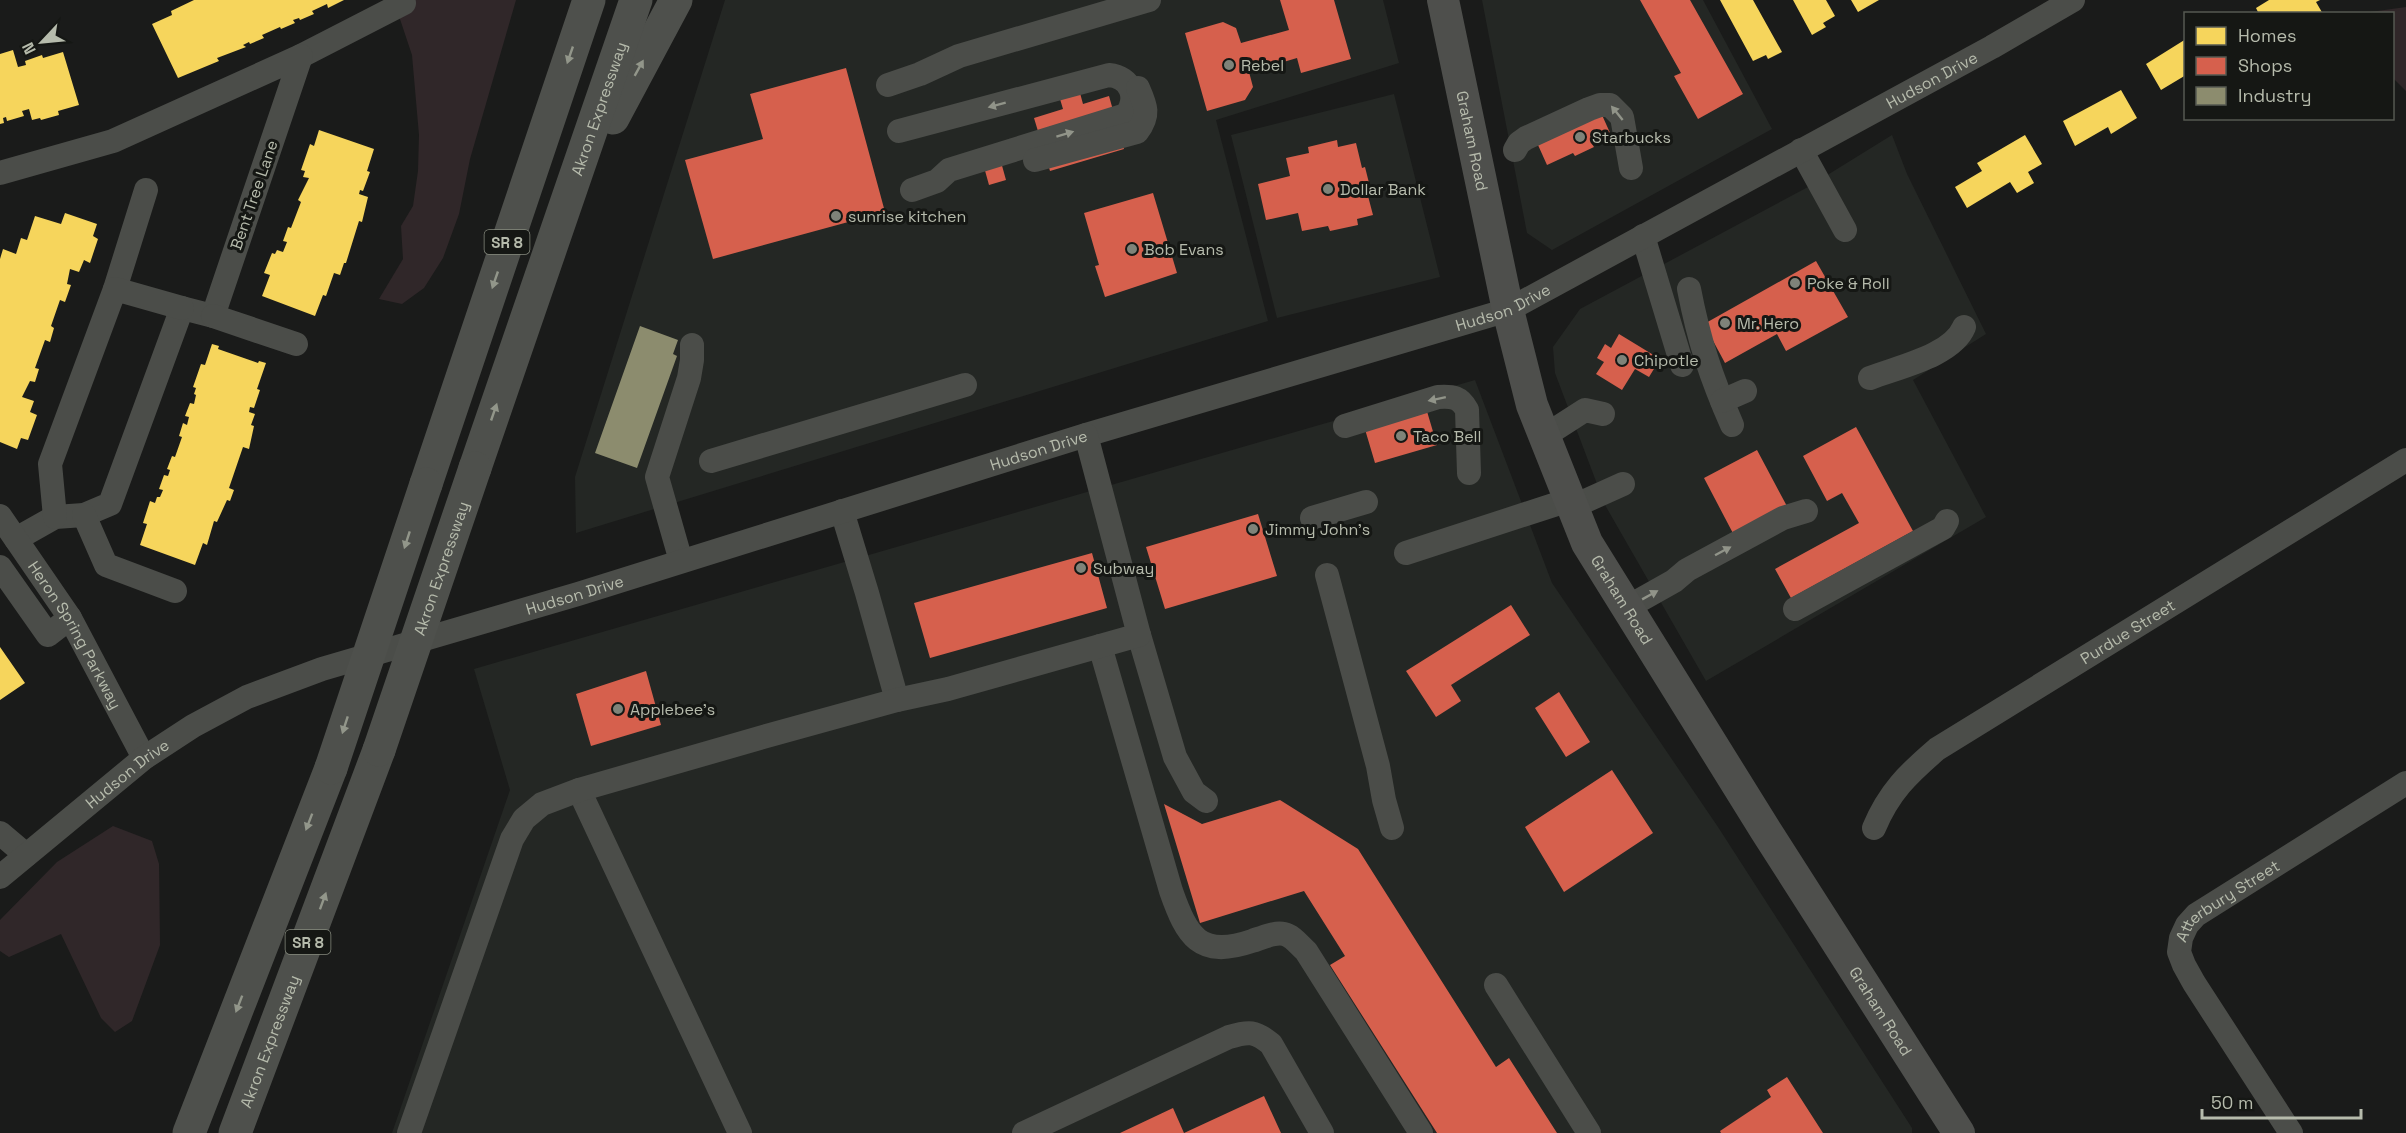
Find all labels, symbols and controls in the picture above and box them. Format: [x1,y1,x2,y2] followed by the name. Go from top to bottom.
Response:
[12,12,72,72] north arrow
[2184,12,2394,120] legend
[2238,24,2297,47] text: Homes
[17,39,41,58] text: N
[566,39,631,179] street label: Akron Expressway
[1882,46,1981,113] street label: Hudson Drive
[565,47,574,65] one-way arrow
[2238,54,2292,77] text: Shops
[1241,55,1284,76] place label: Rebel
[1222,58,1236,72] marker: Rebel
[634,59,644,76] one-way arrow
[2238,84,2311,107] text: Industry
[1452,89,1493,193] street label: Graham Road
[988,101,1006,110] one-way arrow
[1610,105,1623,121] one-way arrow
[1592,127,1671,148] place label: Starbucks
[1056,129,1074,138] one-way arrow
[1573,130,1587,144] marker: Starbucks
[225,137,283,253] street label: Bent Tree Lane
[1340,179,1426,200] place label: Dollar Bank
[1321,182,1335,196] marker: Dollar Bank
[848,206,966,227] place label: sunrise kitchen
[829,209,843,223] marker: sunrise kitchen
[484,230,530,254] road number: SR 8
[1144,239,1224,260] place label: Bob Evans
[1125,242,1139,256] marker: Bob Evans
[489,271,499,289] one-way arrow
[1807,273,1890,294] place label: Poke & Roll
[1788,276,1802,290] marker: Poke & Roll
[1453,278,1554,336] street label: Hudson Drive
[1737,313,1799,334] place label: Mr. Hero
[1718,316,1732,330] marker: Mr. Hero
[1634,350,1699,371] place label: Chipotle
[1615,353,1629,367] marker: Chipotle
[1427,395,1446,404] one-way arrow
[490,403,500,421] one-way arrow
[987,425,1090,475] street label: Hudson Drive
[1413,426,1481,447] place label: Taco Bell
[1394,429,1408,443] marker: Taco Bell
[408,498,473,638] street label: Akron Expressway
[1265,519,1370,540] place label: Jimmy John's
[1246,522,1260,536] marker: Jimmy John's
[402,531,411,549] one-way arrow
[1715,546,1732,556] one-way arrow
[1586,551,1658,648] street label: Graham Road
[23,557,127,713] street label: Heron Spring Parkway
[1093,558,1154,579] place label: Subway
[1074,561,1088,575] marker: Subway
[523,570,626,619] street label: Hudson Drive
[1642,590,1659,600] one-way arrow
[2076,594,2179,669] street label: Purdue Street
[630,699,715,720] place label: Applebee's
[611,702,625,716] marker: Applebee's
[340,716,349,734] one-way arrow
[81,734,173,813] street label: Hudson Drive
[304,814,314,832] one-way arrow
[2170,855,2283,945] street label: Atterbury Street
[318,892,328,910] one-way arrow
[286,930,330,954] road number: SR 8
[1845,962,1917,1060] street label: Graham Road
[235,972,304,1111] street label: Akron Expressway
[233,995,243,1013] one-way arrow
[2202,1082,2361,1120] scale bar
[2211,1091,2253,1114] text: 50 m

